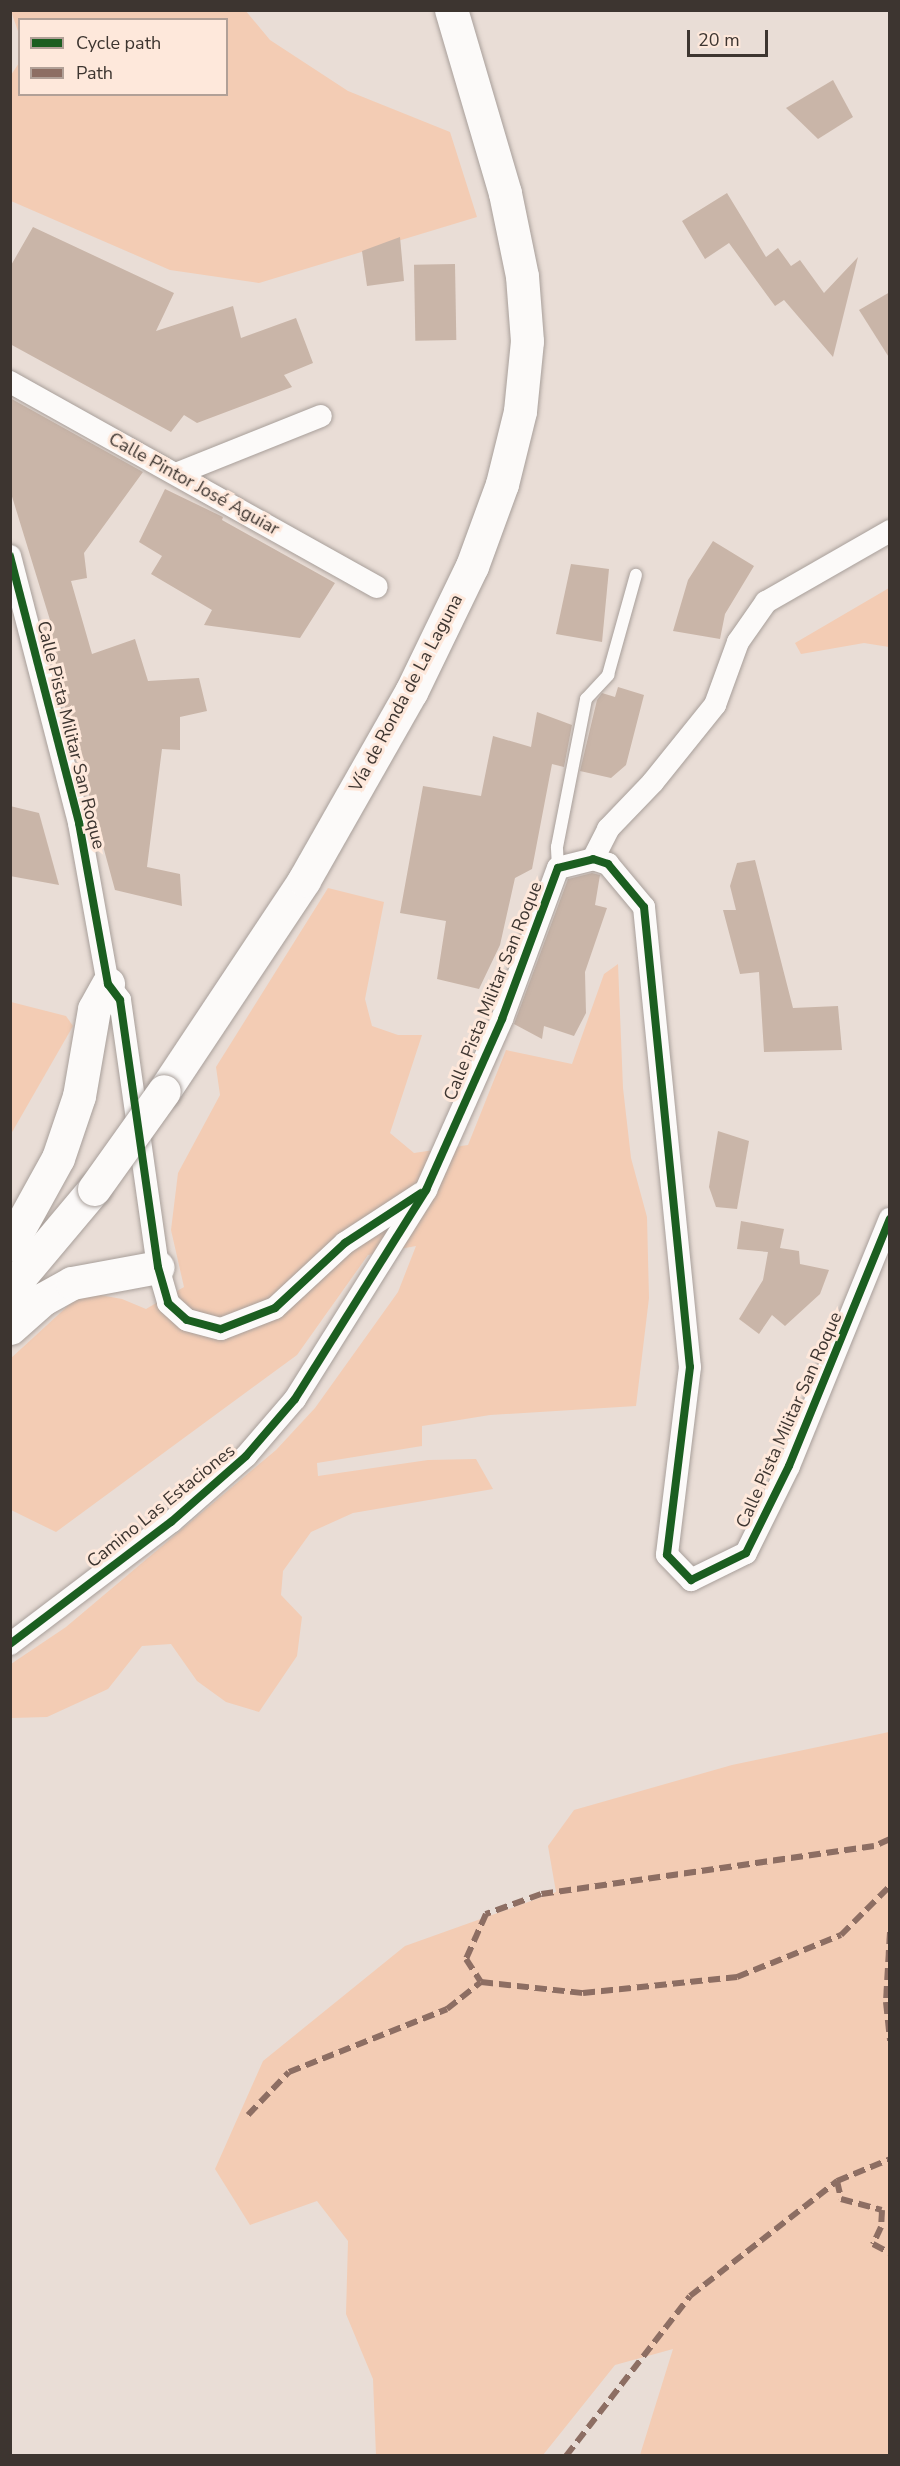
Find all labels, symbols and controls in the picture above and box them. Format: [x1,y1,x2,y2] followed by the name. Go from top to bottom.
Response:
[18,18,228,96] legend
[690,18,771,56] scale bar
[698,28,740,52] text: 20 m
[76,31,161,55] text: Cycle path
[76,61,113,85] text: Path
[105,428,283,540] street label: Calle Pintor José Aguiar
[345,591,467,795] street label: Vía de Ronda de La Laguna
[32,619,110,851] street label: Calle Pista Militar San Roque
[439,878,547,1104] street label: Calle Pista Militar San Roque
[732,1309,846,1531] street label: Calle Pista Militar San Roque
[83,1440,239,1572] street label: Camino Las Estaciones

